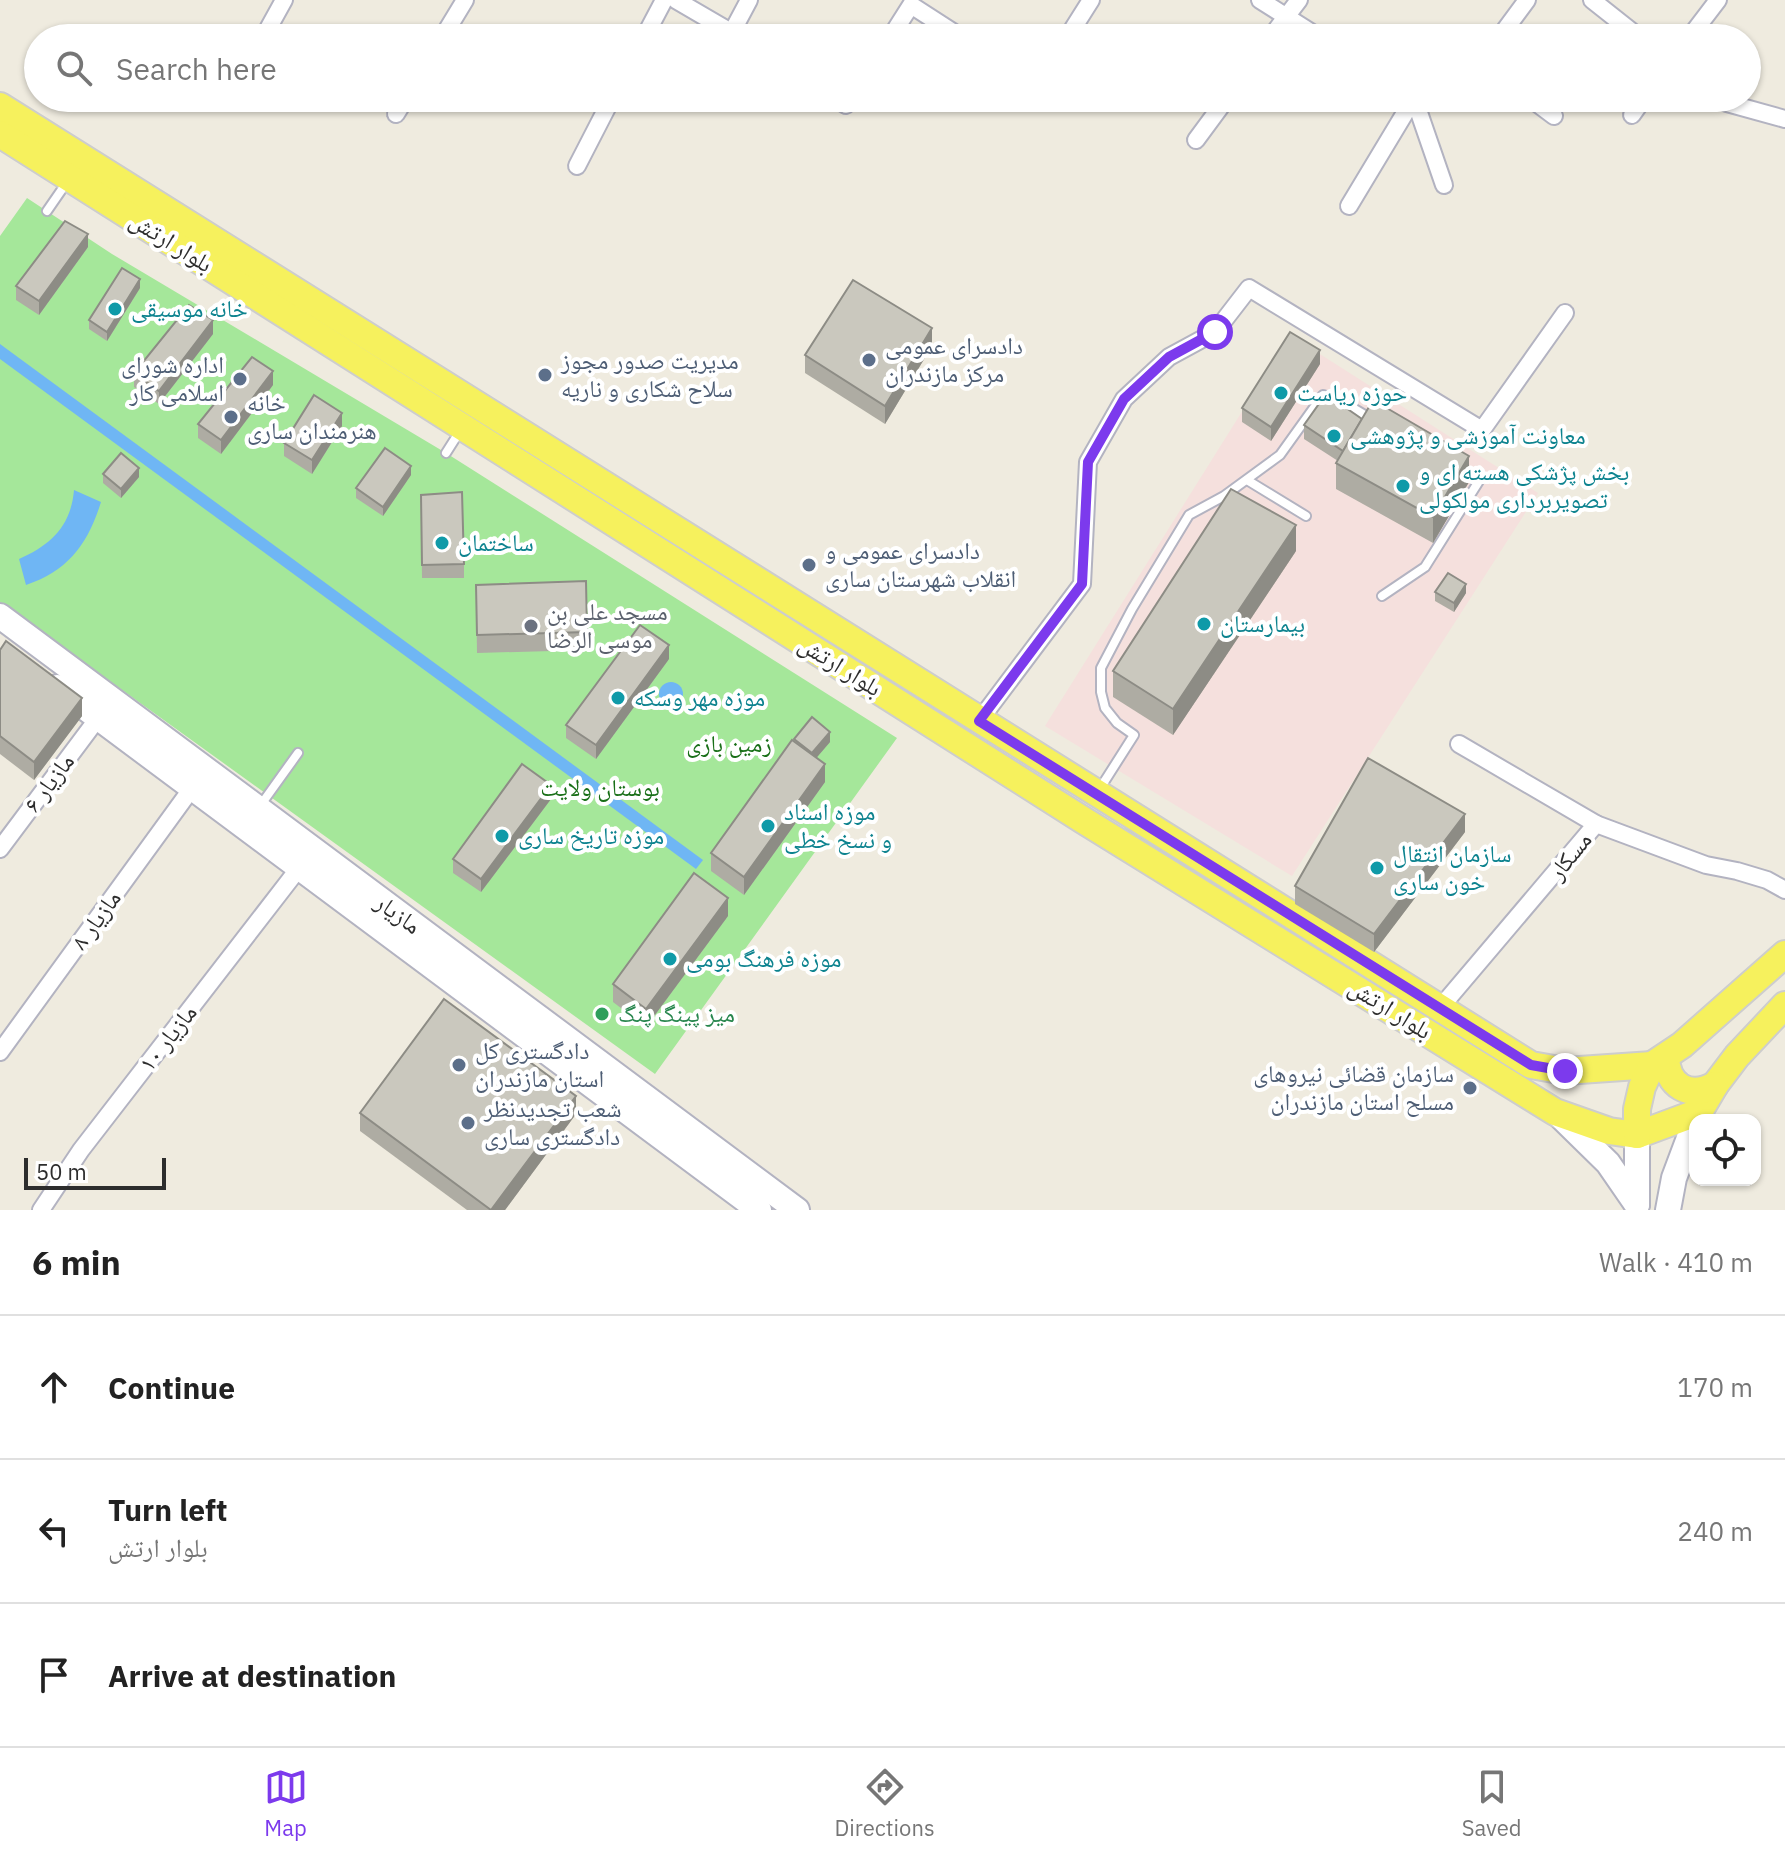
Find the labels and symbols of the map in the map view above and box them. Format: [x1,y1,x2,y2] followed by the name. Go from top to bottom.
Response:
[124,203,219,279] street label: بلوار ارتش
[131,292,248,324] place label: خانه موسیقی
[106,300,124,318] marker: خانه موسیقی
[1197,314,1233,350] route start
[885,329,1023,389] place label: دادسرای عمومی مرکز مازندران
[560,344,739,404] place label: مدیریت صدور مجوز سلاح شکاری و ناریه
[121,348,224,408] place label: اداره شورای اسلامی کار
[860,351,878,369] marker: دادسرای عمومی مرکز مازندران
[536,366,554,384] marker: مدیریت صدور مجوز سلاح شکاری و ناریه
[231,370,249,388] marker: اداره شورای اسلامی کار
[1297,376,1407,408] place label: حوزه ریاست
[1272,384,1290,402] marker: حوزه ریاست
[247,386,377,446] place label: خانه هنرمندان ساری
[222,408,240,426] marker: خانه هنرمندان ساری
[1350,419,1586,451] place label: معاونت آموزشی و پژوهشی
[1325,427,1343,445] marker: معاونت آموزشی و پژوهشی
[1419,455,1629,515] place label: بخش پژشکی هسته ای و تصویربرداری مولکولی
[1394,477,1412,495] marker: بخش پژشکی هسته ای و تصویربرداری مولکولی
[458,526,534,558] place label: ساختمان
[433,534,451,552] marker: ساختمان
[825,534,1016,594] place label: دادسرای عمومی و انقلاب شهرستان ساری
[800,556,818,574] marker: دادسرای عمومی و انقلاب شهرستان ساری
[547,595,668,655] place label: مسجد علی بن موسی الرضا
[1220,607,1305,639] place label: بیمارستان
[1195,615,1213,633] marker: بیمارستان
[522,617,540,635] marker: مسجد علی بن موسی الرضا
[793,627,888,703] street label: بلوار ارتش
[634,681,765,713] place label: موزه مهر وسکه
[609,689,627,707] marker: موزه مهر وسکه
[686,727,772,759] park label: زمین بازی
[15,746,81,819] street label: مازیار ۶
[540,771,660,803] park label: بوستان ولایت
[784,795,892,855] place label: موزه اسناد و نسخ خطی
[759,817,777,835] marker: موزه اسناد و نسخ خطی
[518,819,664,851] place label: موزه تاریخ ساری
[1539,825,1598,887] street label: مسکار
[493,827,511,845] marker: موزه تاریخ ساری
[1393,837,1511,897] place label: سازمان انتقال خون ساری
[1368,859,1386,877] marker: سازمان انتقال خون ساری
[63,883,128,956] street label: مازیار ٨
[368,885,428,941] street label: مازیار
[686,942,841,974] place label: موزه فرهنگ بومی
[661,950,679,968] marker: موزه فرهنگ بومی
[1343,970,1438,1046] street label: بلوار ارتش
[131,997,204,1078] street label: مازیار ١٠
[618,997,735,1029] place label: میز پینگ پنگ
[593,1005,611,1023] marker: میز پینگ پنگ
[475,1034,604,1094] place label: دادگستری کل استان مازندران
[1547,1053,1583,1089] route end
[450,1056,468,1074] marker: دادگستری کل استان مازندران
[1253,1057,1454,1117] place label: سازمان قضائی نیروهای مسلح استان مازندران
[1461,1079,1479,1097] marker: سازمان قضائی نیروهای مسلح استان مازندران
[483,1092,622,1152] place label: شعب تجدیدنظر دادگستری ساری
[459,1114,477,1132] marker: شعب تجدیدنظر دادگستری ساری
[24,1154,166,1190] scale bar

